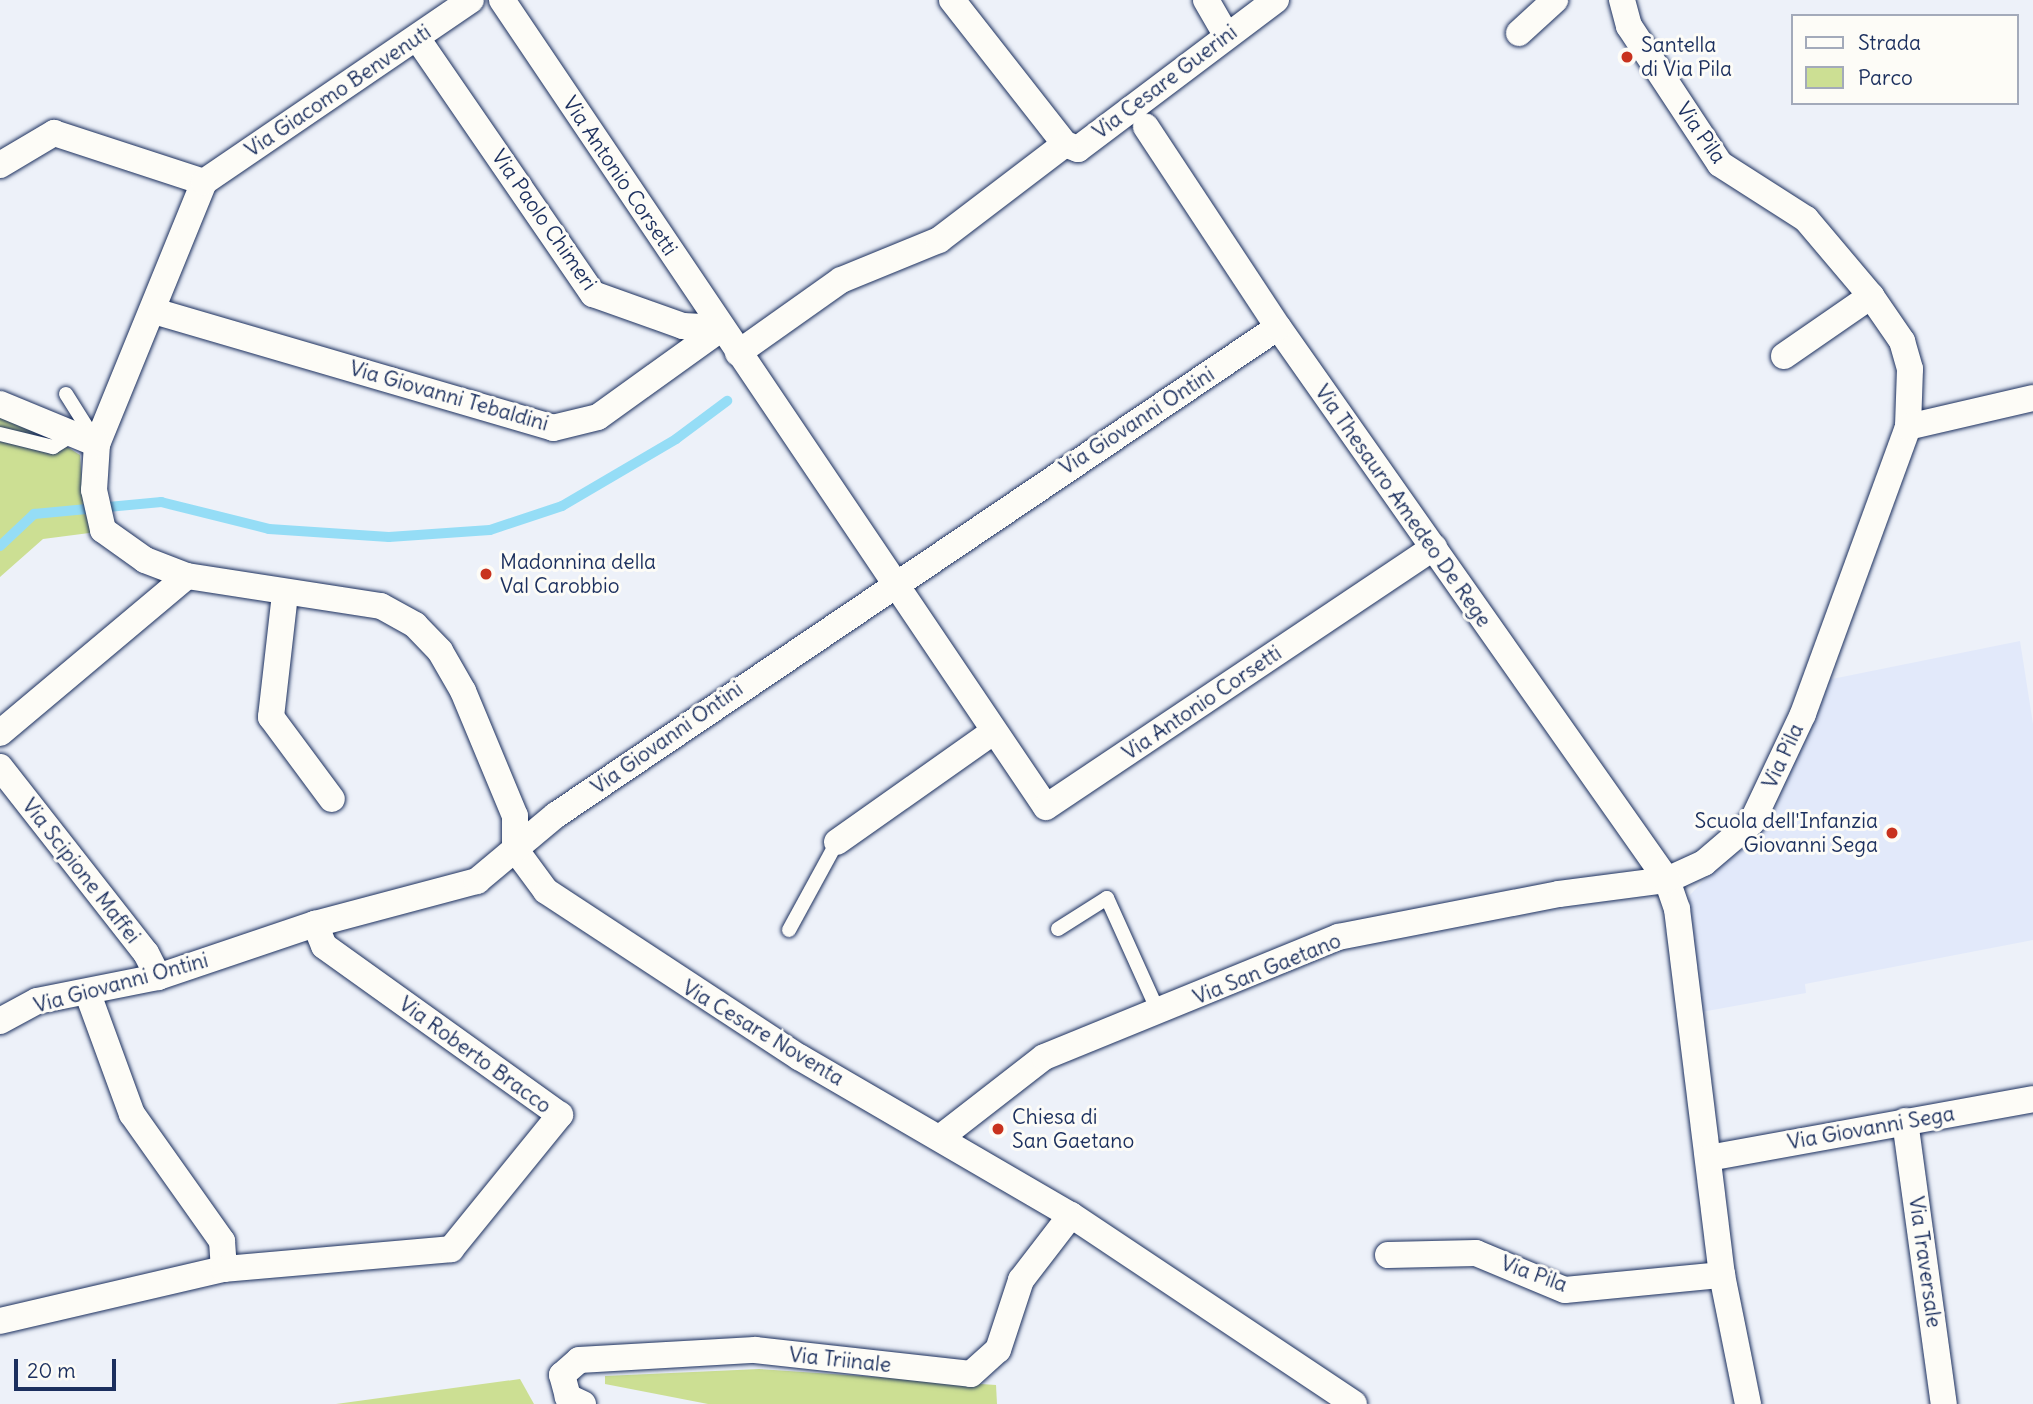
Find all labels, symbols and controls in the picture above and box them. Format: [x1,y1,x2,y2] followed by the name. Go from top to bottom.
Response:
[1792,14,2019,105] legend
[240,19,436,163] street label: Via Giacomo Benvenuti
[1088,20,1242,144] street label: Via Cesare Guerini
[1858,29,1921,56] text: Strada
[1641,32,1732,82] place label: Santella di Via Pila
[1619,49,1635,65] marker: Santella di Via Pila
[1858,64,1913,91] text: Parco
[557,92,683,260] street label: Via Antonio Corsetti
[1671,98,1731,168] street label: Via Pila
[486,145,602,295] street label: Via Paolo Chimeri
[347,356,551,436] street label: Via Giovanni Tebaldini
[1055,362,1219,480] street label: Via Giovanni Ontini
[1309,380,1497,632] street label: Via Thesauro Amedeo De Rege
[500,549,656,599] place label: Madonnina della Val Carobbio
[478,566,494,582] marker: Madonnina della Val Carobbio
[1118,640,1286,766] street label: Via Antonio Corsetti
[586,676,748,800] street label: Via Giovanni Ontini
[1757,719,1809,793] street label: Via Pila
[17,794,145,948] street label: Via Scipione Maffei
[1695,808,1878,858] place label: Scuola dell'Infanzia Giovanni Sega
[1884,825,1900,841] marker: Scuola dell'Infanzia Giovanni Sega
[1189,928,1345,1010] street label: Via San Gaetano
[31,948,211,1018] street label: Via Giovanni Ontini
[678,975,848,1091] street label: Via Cesare Noventa
[394,991,556,1119] street label: Via Roberto Bracco
[1785,1101,1957,1155] street label: Via Giovanni Sega
[1012,1104,1134,1154] place label: Chiesa di San Gaetano
[990,1121,1006,1137] marker: Chiesa di San Gaetano
[1903,1195,1947,1329] street label: Via Traversale
[1497,1250,1571,1298] street label: Via Pila
[788,1342,892,1378] street label: Via Triinale
[18,1344,119,1388] scale bar
[27,1357,76,1384] text: 20 m

